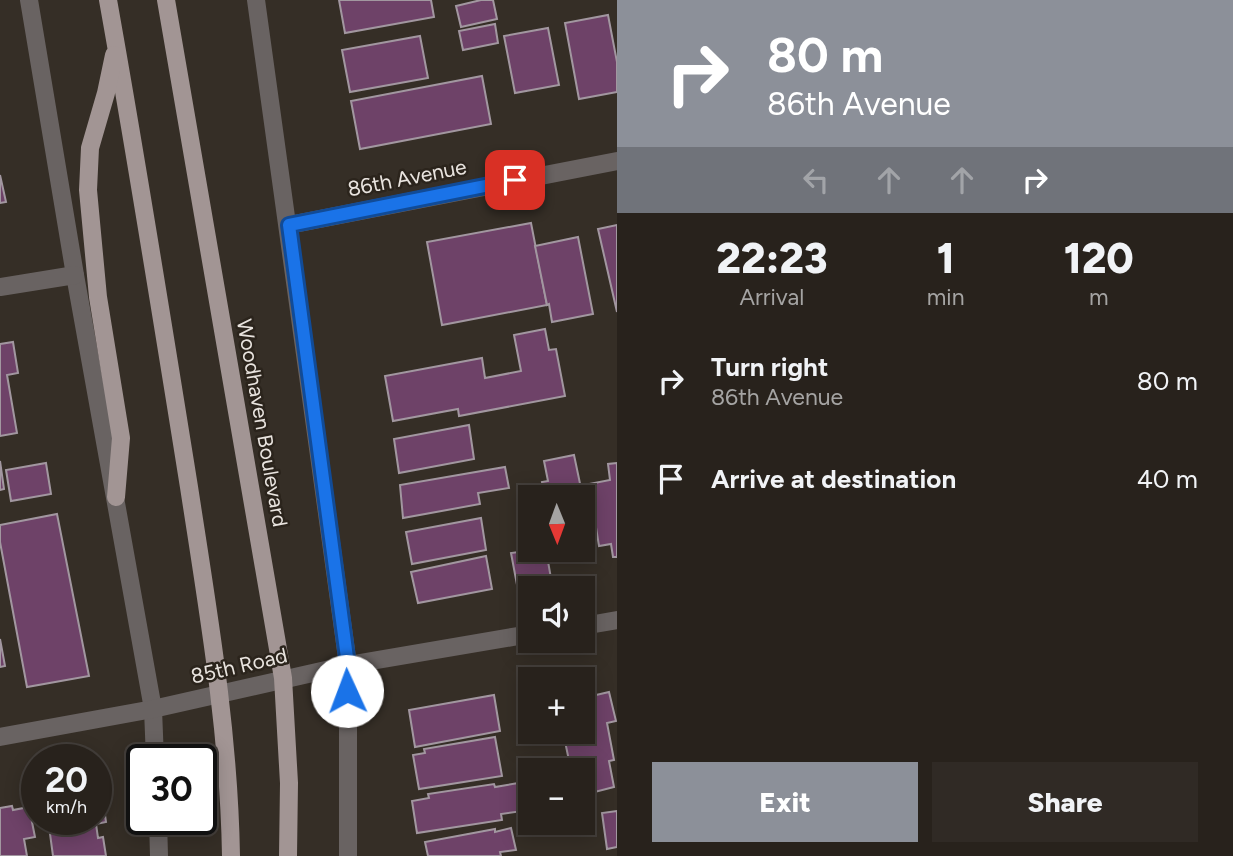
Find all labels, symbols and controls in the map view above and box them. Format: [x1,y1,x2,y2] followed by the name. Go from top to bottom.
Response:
[767,25,883,84] text: 80 m
[652,28,743,119] icon: right
[767,85,951,123] text: 86th Avenue
[485,150,545,210] pin
[345,154,469,201] street label: 86th Avenue
[496,161,534,199] icon: arrive
[797,161,835,199] icon: left
[870,161,908,199] icon: ahead
[943,161,981,199] icon: ahead
[1016,161,1054,199] icon: right
[716,233,828,284] text: 22:23
[937,233,955,284] text: 1
[1064,233,1134,284] text: 120
[739,283,804,311] text: Arrival
[927,283,965,311] text: min
[1089,283,1109,311] text: m
[232,317,293,529] street label: Woodhaven Boulevard
[711,351,828,383] text: Turn right
[652,362,690,400] icon: right
[1137,365,1198,397] text: 80 m
[711,383,843,411] text: 86th Avenue
[652,460,690,498] icon: arrive
[711,463,956,495] text: Arrive at destination
[1137,463,1198,495] text: 40 m
[518,485,595,562] north arrow
[518,485,595,835] map controls
[518,576,595,653] button: sound
[188,642,290,689] street label: 85th Road
[310,654,384,728] position arrow
[518,667,595,744] button: +
[126,744,217,835] speed limit sign: 30
[518,758,595,835] button: −
[45,759,88,801] text: 20
[652,762,918,842] button: Exit
[932,762,1198,842] button: Share
[46,796,87,818] text: km/h

